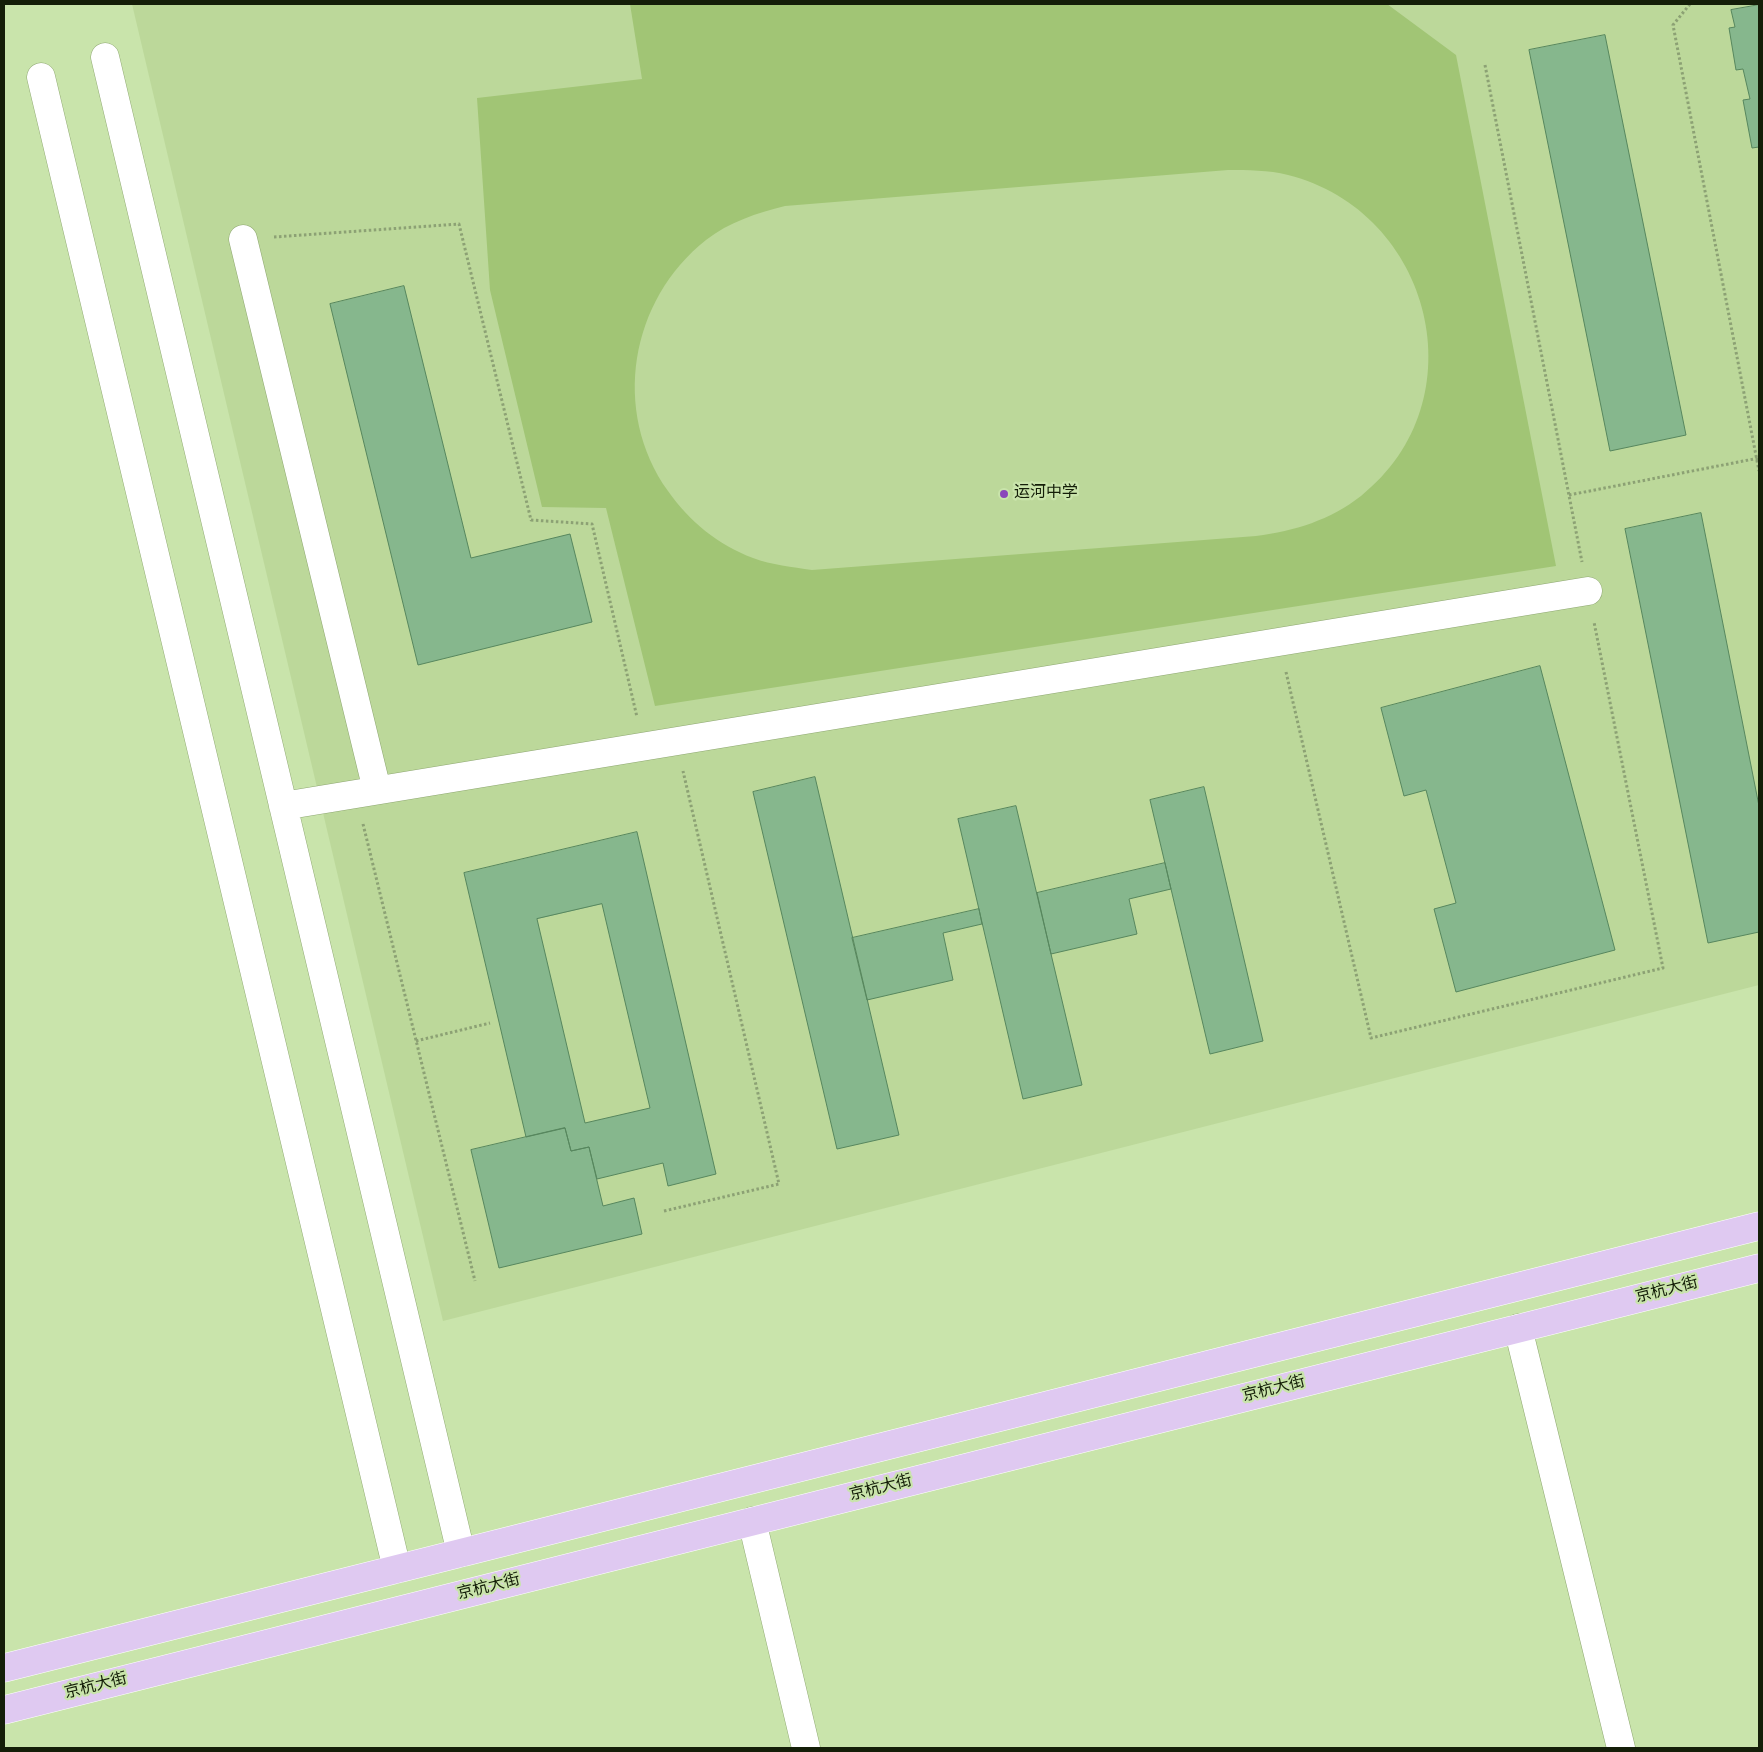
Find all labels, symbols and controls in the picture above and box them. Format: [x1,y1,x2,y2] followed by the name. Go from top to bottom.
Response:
[1014,484,1078,504] place label: 运河中学
[998,488,1010,500] marker: 运河中学
[1634,1274,1700,1308] street label: 京杭大街
[1241,1373,1307,1407] street label: 京杭大街
[848,1472,914,1506] street label: 京杭大街
[456,1571,522,1605] street label: 京杭大街
[63,1670,129,1704] street label: 京杭大街

